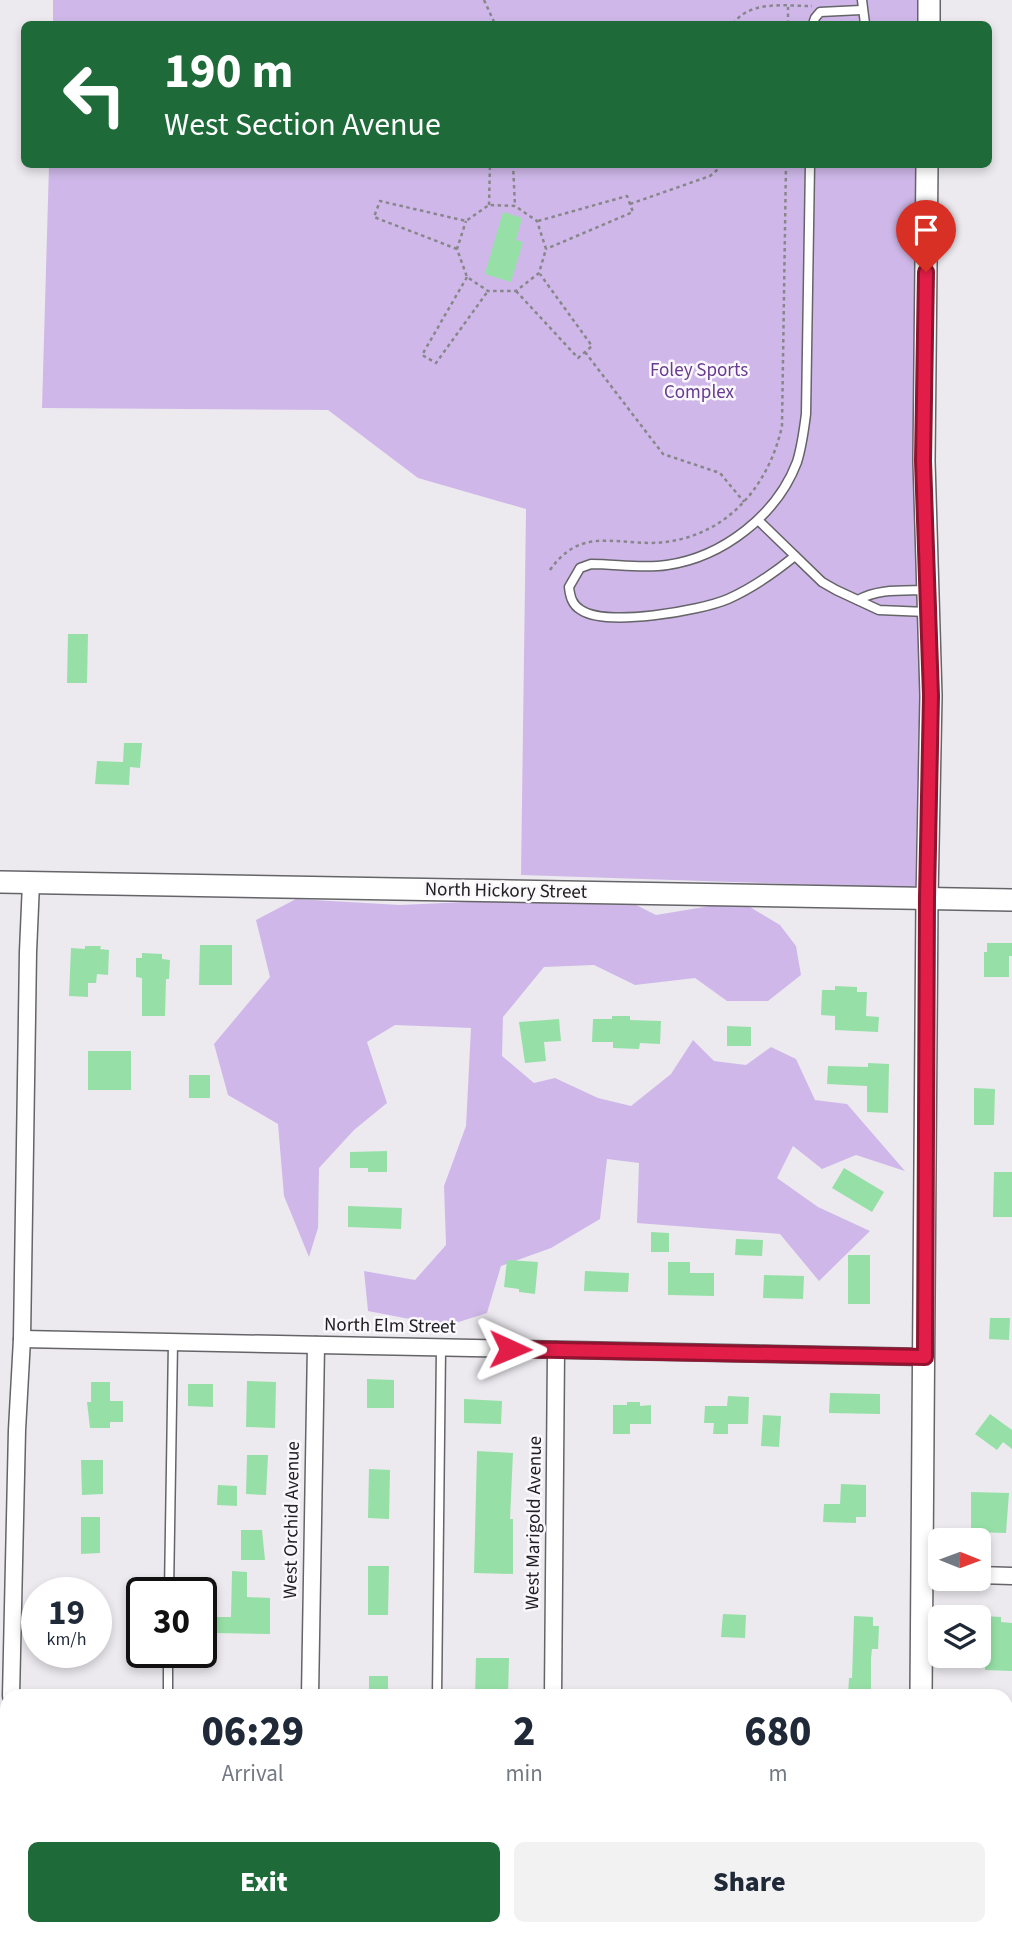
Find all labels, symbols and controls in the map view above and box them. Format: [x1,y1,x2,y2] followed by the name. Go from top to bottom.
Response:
[164,37,293,107] text: 190 m
[49,49,140,140] icon: left
[164,102,441,148] text: West Section Avenue
[896,200,956,272] pin
[907,211,945,249] icon: arrive
[650,357,748,406] park label: Foley Sports Complex
[425,876,588,906] street label: North Hickory Street
[324,1311,457,1341] street label: North Elm Street
[473,1312,547,1386] position arrow
[519,1436,549,1610] street label: West Marigold Avenue
[277,1441,307,1599] street label: West Orchid Avenue
[928,1528,990,1591] north arrow
[928,1528,991,1668] map controls
[126,1577,217,1668] speed limit sign: 30
[48,1588,85,1638] text: 19
[928,1605,991,1668] button: layers
[47,1627,86,1652] text: km/h
[201,1702,304,1762] text: 06:29
[513,1702,535,1762] text: 2
[744,1702,812,1762] text: 680
[222,1757,284,1790] text: Arrival
[506,1757,543,1790] text: min
[768,1757,787,1790] text: m
[28,1842,500,1922] button: Exit
[514,1842,985,1922] button: Share

